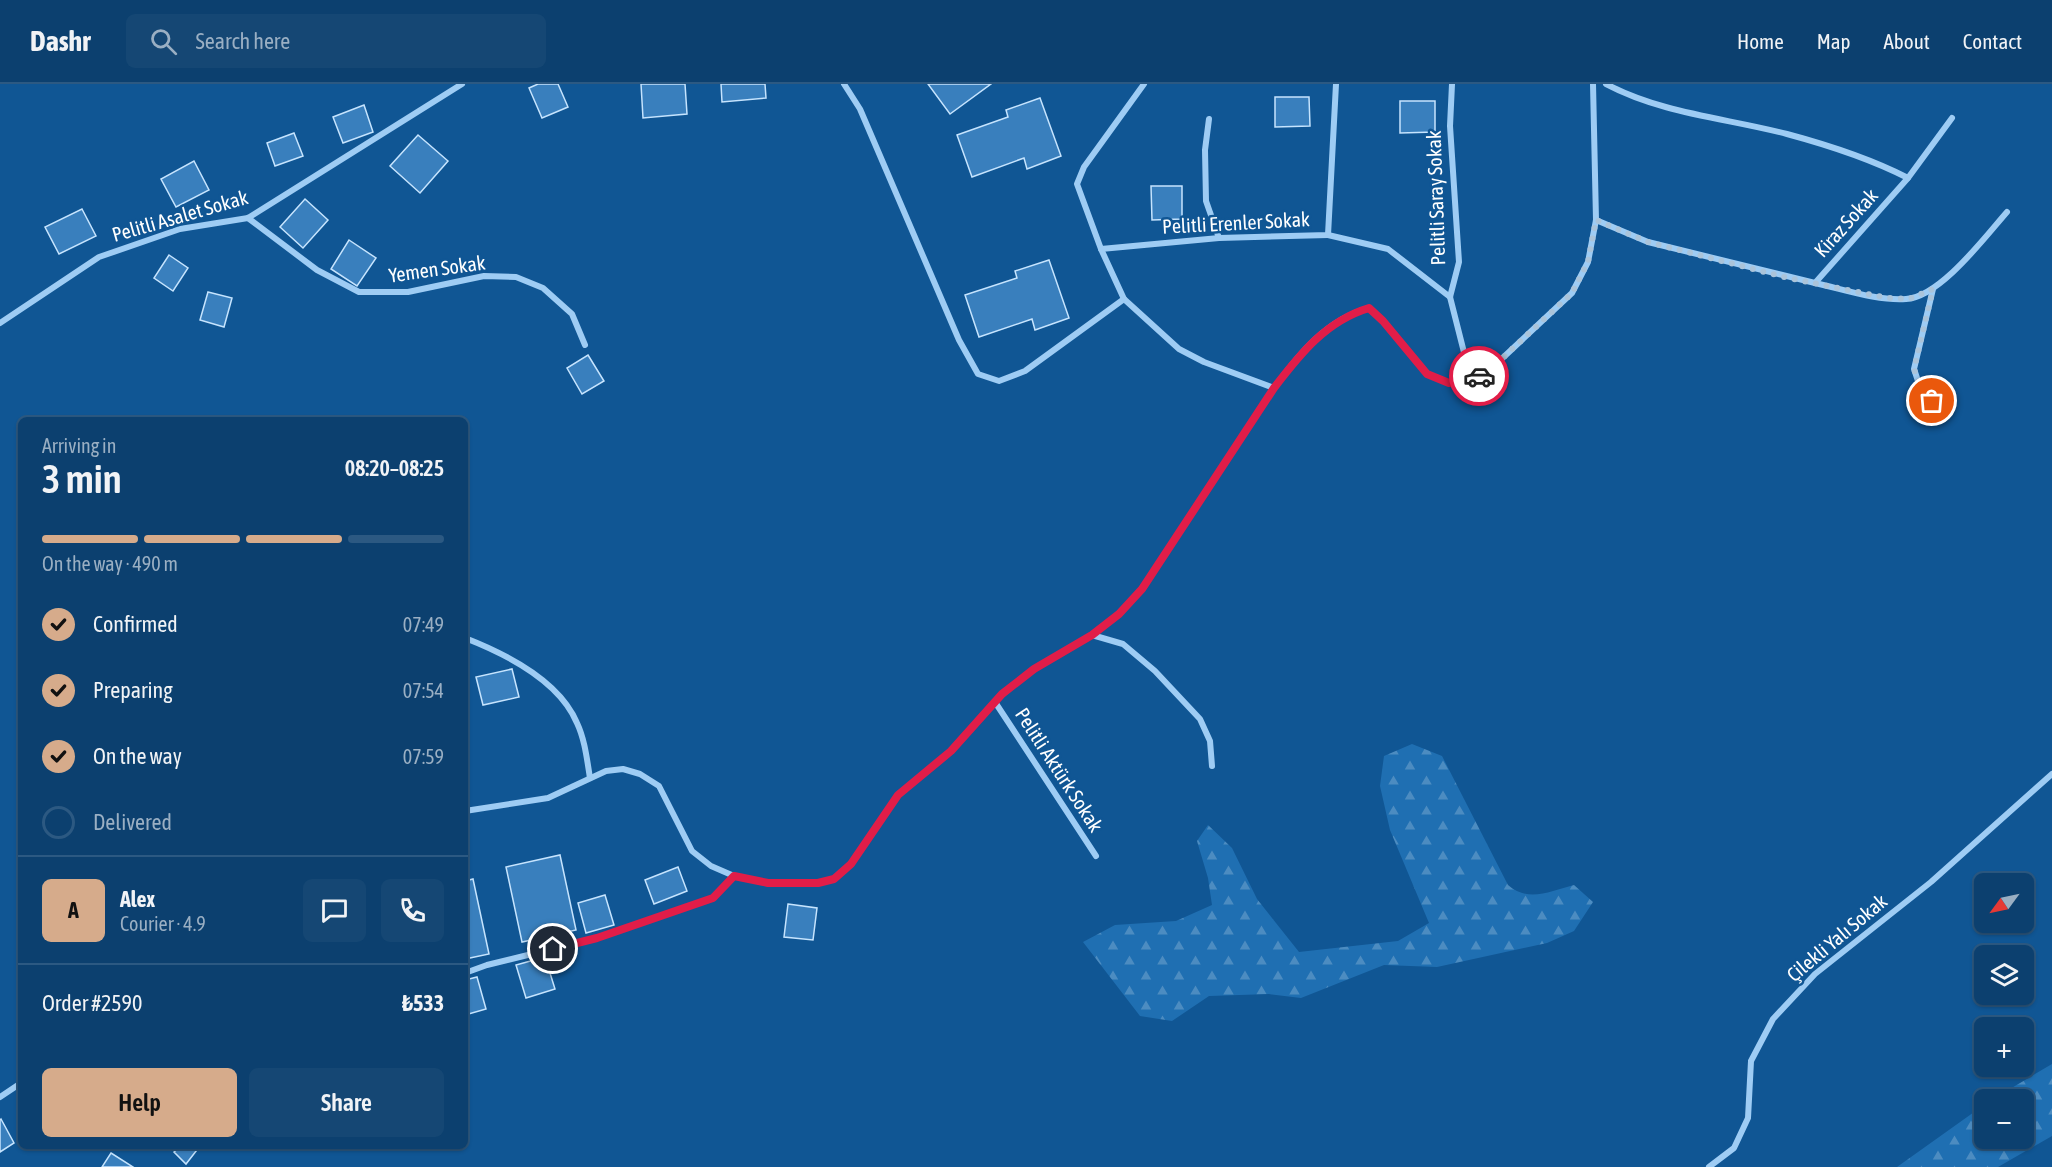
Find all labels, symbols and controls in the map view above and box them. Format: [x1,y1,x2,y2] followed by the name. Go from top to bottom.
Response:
[126,14,546,68] search box
[30,25,90,57] text: Dashr
[147,25,180,58] icon: search
[195,28,290,54] text: Search here
[1737,29,1784,53] text: Home
[1817,29,1851,53] text: Map
[1884,29,1930,53] text: About
[1963,29,2022,53] text: Contact
[1422,130,1449,266] street label: Pelitli Saray Sokak
[1809,184,1882,262] street label: Kiraz Sokak
[109,185,251,246] street label: Pelitli Asalet Sokak
[1162,207,1311,238] street label: Pelitli Erenler Sokak
[387,250,487,287] street label: Yemen Sokak
[1449,346,1509,406] courier
[1463,360,1496,393] icon: car
[1906,375,1957,426] pin
[1915,384,1948,417] icon: bag
[42,434,116,457] text: Arriving in
[345,455,444,481] text: 08:20–08:25
[42,457,122,501] text: 3 min
[42,552,178,575] text: On the way · 490 m
[42,608,75,641] icon: check
[93,611,178,637] text: Confirmed
[403,613,444,636] text: 07:49
[42,674,75,707] icon: check
[93,677,173,703] text: Preparing
[403,679,444,702] text: 07:54
[1011,703,1108,836] street label: Pelitli Aktürk Sokak
[42,740,75,773] icon: check
[93,743,182,769] text: On the way
[403,745,444,768] text: 07:59
[93,809,172,835] text: Delivered
[1974,873,2034,933] north arrow
[1974,873,2034,1149] map controls
[303,879,366,942] button: chat
[381,879,444,942] button: phone
[120,886,155,912] text: Alex
[1782,889,1892,986] street label: Çilekli Yalı Sokak
[68,897,79,923] text: A
[120,912,206,935] text: Courier · 4.9
[527,923,578,974] pin
[536,932,569,965] icon: home
[1974,945,2034,1005] button: layers
[42,990,142,1016] text: Order #2590
[402,990,444,1016] text: ₺533
[1974,1017,2034,1077] button: +
[42,1068,237,1137] button: Help
[249,1068,444,1137] button: Share
[1974,1089,2034,1149] button: −

